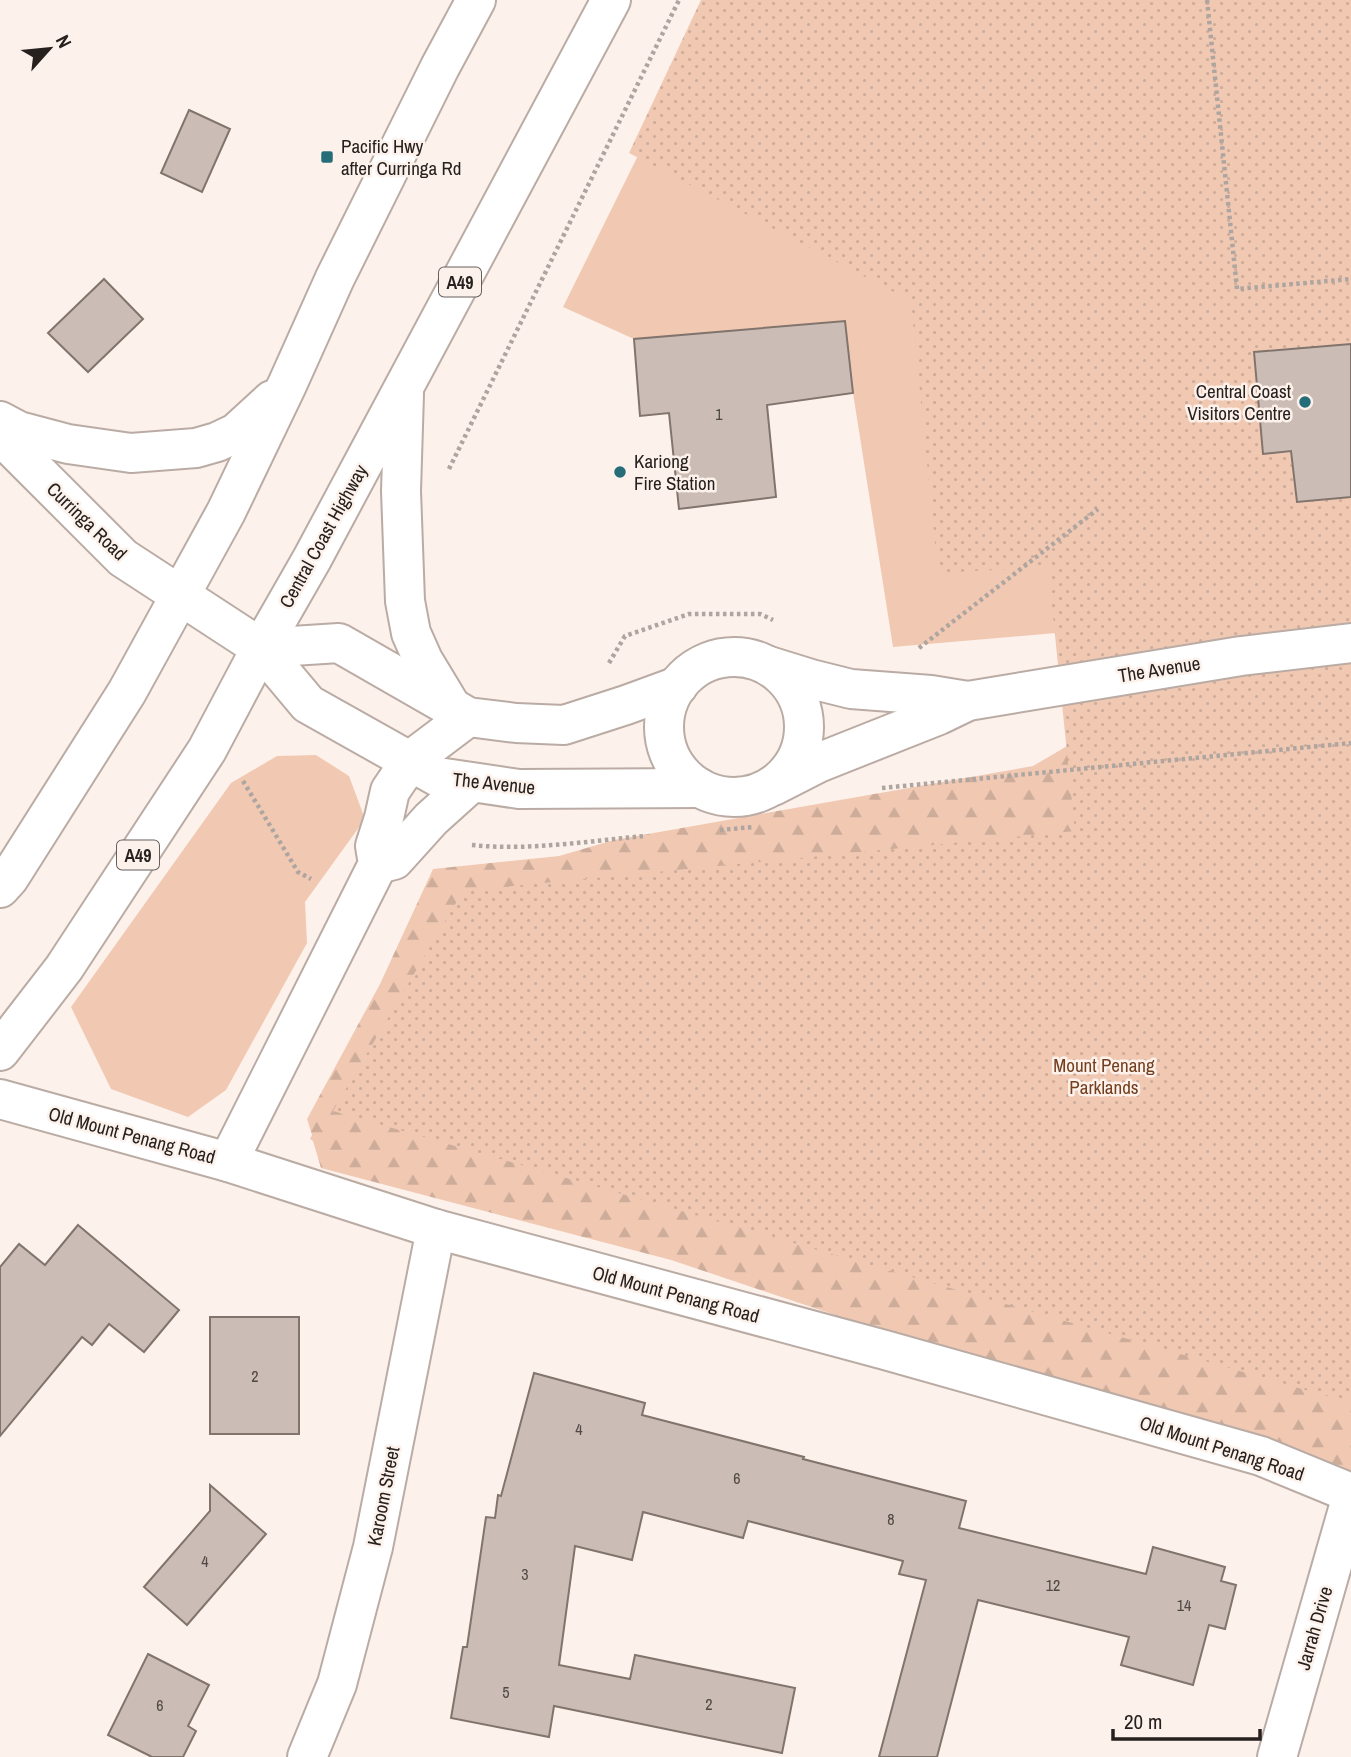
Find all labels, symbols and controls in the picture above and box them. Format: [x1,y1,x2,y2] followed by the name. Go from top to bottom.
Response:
[14,14,84,84] north arrow
[50,30,78,52] text: N
[341,133,461,181] place label: Pacific Hwy after Curringa Rd
[319,149,335,165] marker: Pacific Hwy after Curringa Rd
[439,268,481,296] road number: A49
[1187,378,1292,426] place label: Central Coast Visitors Centre
[1297,394,1313,410] marker: Central Coast Visitors Centre
[715,403,723,425] house number: 1
[634,448,715,496] place label: Kariong Fire Station
[273,459,373,612] street label: Central Coast Highway
[612,464,628,480] marker: Kariong Fire Station
[41,476,133,566] street label: Curringa Road
[1116,650,1202,688] street label: The Avenue
[451,766,537,800] street label: The Avenue
[117,840,159,870] road number: A49
[1053,1052,1155,1100] park label: Mount Penang Parklands
[46,1100,218,1170] street label: Old Mount Penang Road
[590,1259,762,1329] street label: Old Mount Penang Road
[251,1365,259,1387] house number: 2
[1136,1409,1308,1487] street label: Old Mount Penang Road
[575,1418,583,1440] house number: 4
[361,1444,405,1548] street label: Karoom Street
[733,1467,741,1489] house number: 6
[887,1508,895,1530] house number: 8
[201,1550,209,1572] house number: 4
[521,1563,529,1585] house number: 3
[1046,1574,1060,1596] house number: 12
[1290,1583,1338,1673] street label: Jarrah Drive
[1177,1594,1191,1616] house number: 14
[502,1681,510,1703] house number: 5
[705,1693,713,1715] house number: 2
[156,1694,164,1716] house number: 6
[1113,1698,1260,1742] scale bar
[1124,1707,1162,1736] text: 20 m

